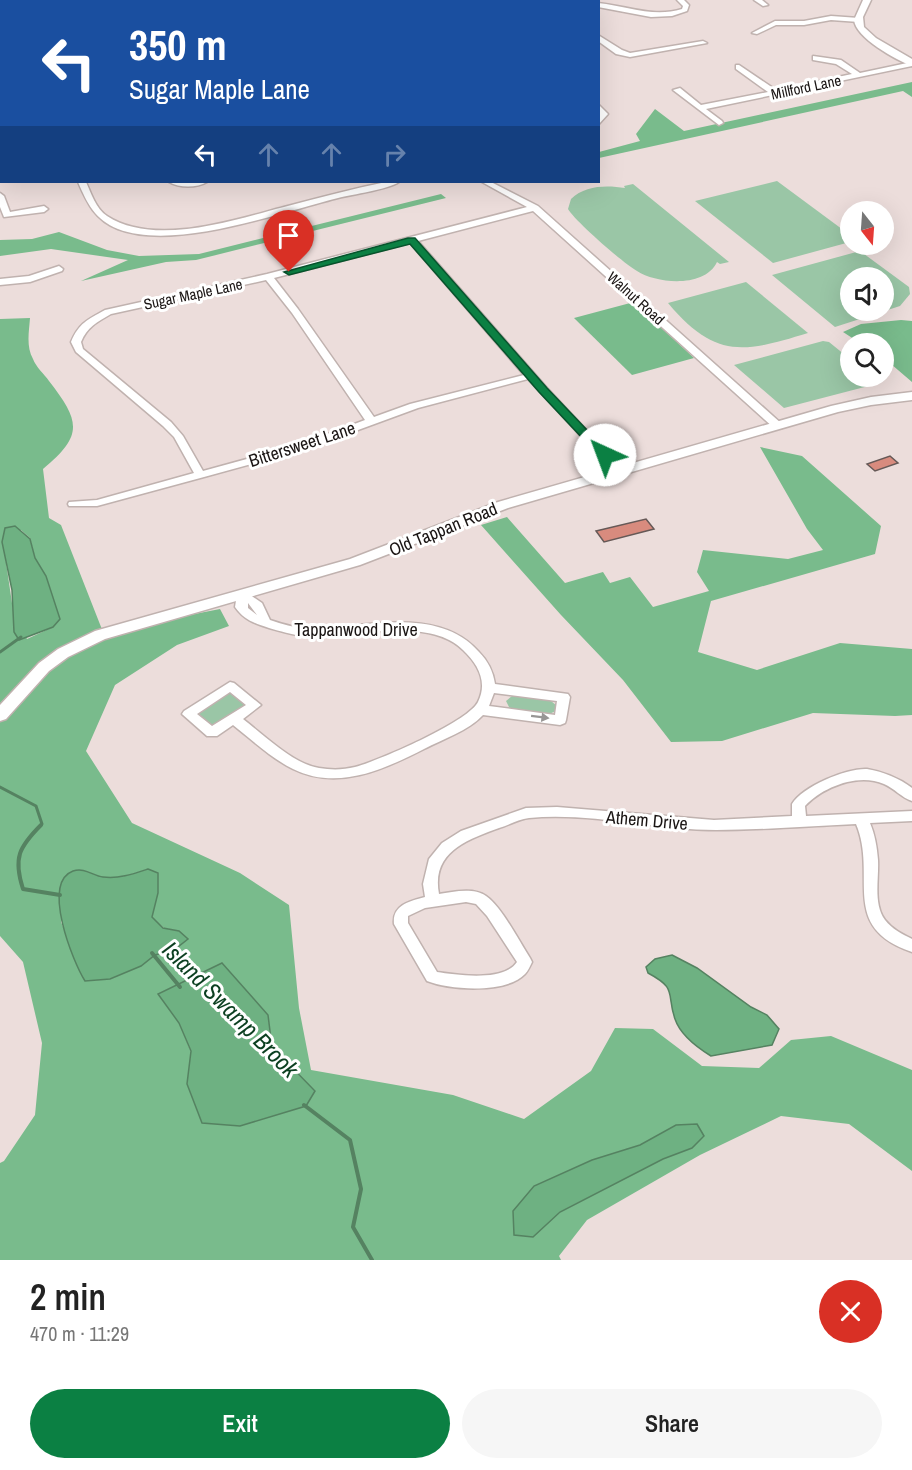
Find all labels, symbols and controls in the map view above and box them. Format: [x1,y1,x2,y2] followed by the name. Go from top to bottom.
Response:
[129,17,227,73] text: 350 m
[30,24,108,102] icon: left
[769,69,843,105] street label: Millford Lane
[129,71,310,107] text: Sugar Maple Lane
[189,138,222,171] icon: left
[252,138,285,171] icon: ahead
[315,138,348,171] icon: ahead
[378,138,411,171] icon: right
[840,201,894,255] north arrow
[840,201,894,387] map controls
[263,210,314,272] pin
[272,219,305,252] icon: arrive
[603,267,669,329] street label: Walnut Road
[840,267,894,321] button: sound
[142,273,244,315] street label: Sugar Maple Lane
[840,333,894,387] button: search
[245,415,359,473] street label: Bittersweet Lane
[573,423,637,487] position arrow
[385,496,501,562] street label: Old Tappan Road
[294,617,418,642] street label: Tappanwood Drive
[531,713,550,722] one-way arrow
[604,804,689,836] street label: Athem Drive
[156,934,307,1085] water label: Island Swamp Brook
[30,1273,106,1321] text: 2 min
[819,1280,882,1343] button: close
[30,1320,129,1347] text: 470 m · 11:29
[30,1389,450,1458] button: Exit
[462,1389,882,1458] button: Share

